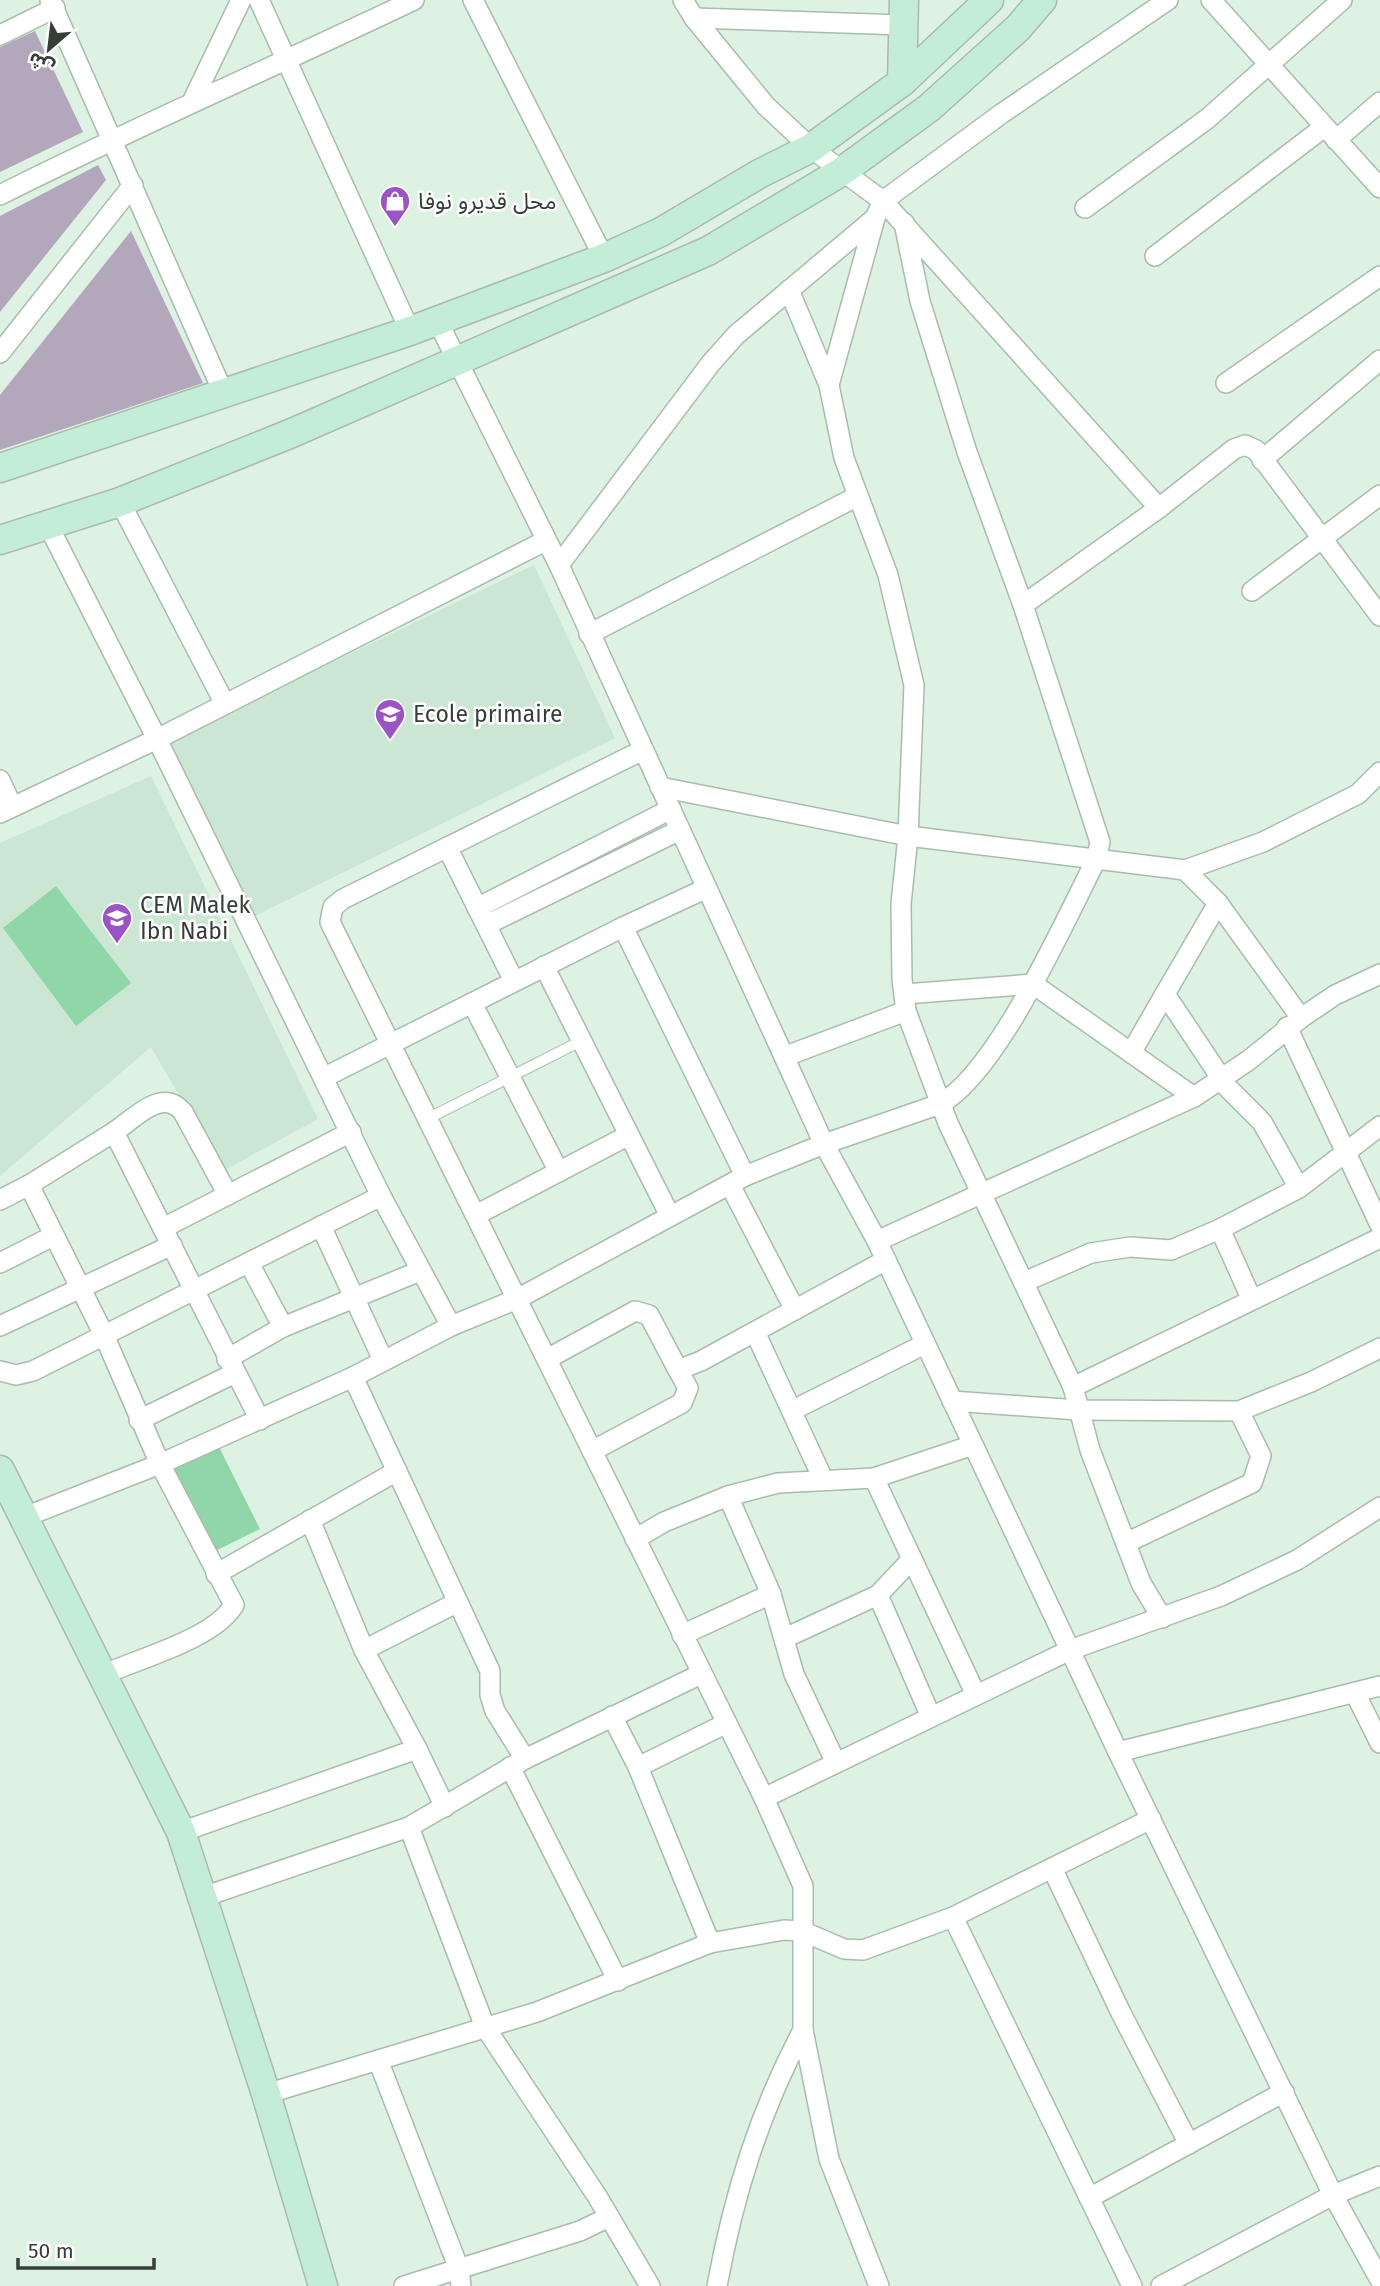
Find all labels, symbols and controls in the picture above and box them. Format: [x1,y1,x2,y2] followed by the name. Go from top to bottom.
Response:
[14,14,84,84] north arrow
[24,47,58,80] text: ش
[378,184,412,228] shop icon: محل قديرو نوفا
[418,187,557,215] place label: محل قديرو نوفا
[373,697,407,741] school or university icon: Ecole primaire
[413,700,563,728] place label: Ecole primaire
[140,891,251,945] place label: CEM Malek Ibn Nabi
[100,901,134,945] school or university icon: CEM Malek Ibn Nabi
[18,2226,154,2270] scale bar
[28,2238,74,2264] text: 50 m

